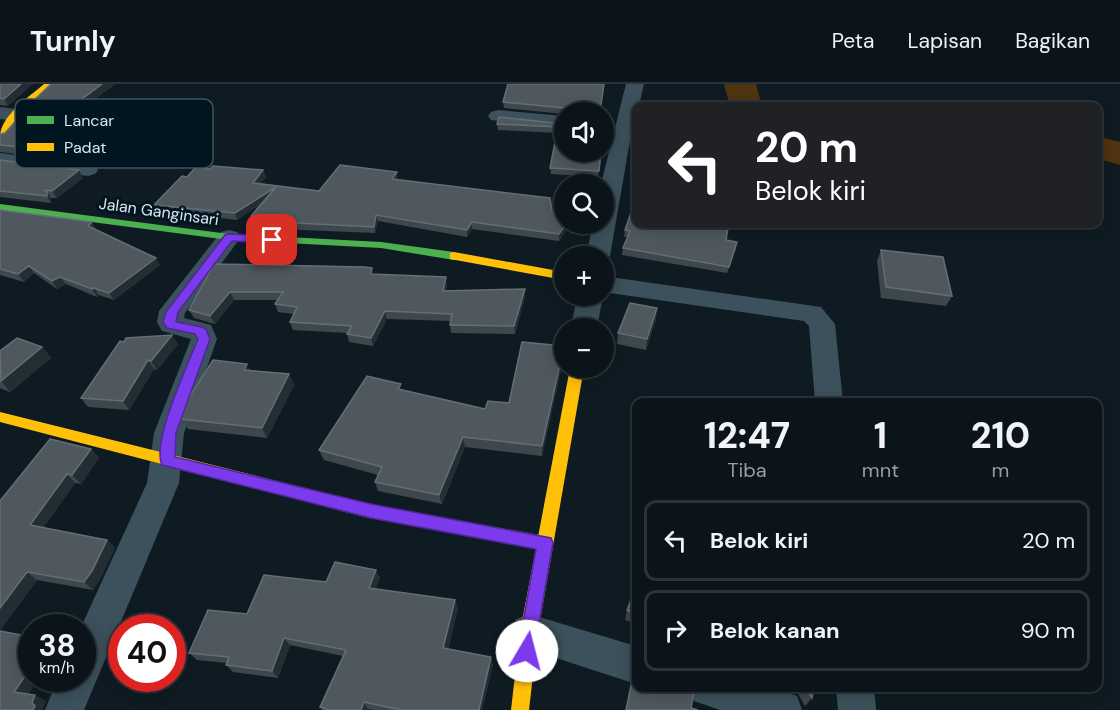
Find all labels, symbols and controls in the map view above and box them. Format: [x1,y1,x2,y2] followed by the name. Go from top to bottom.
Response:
[30,23,116,60] text: Turnly
[832,27,874,55] text: Peta
[907,27,982,55] text: Lapisan
[1015,27,1090,55] text: Bagikan
[15,99,213,168] legend
[554,102,614,378] map controls
[554,102,614,162] button: sound
[64,110,114,131] text: Lancar
[755,120,858,175] text: 20 m
[656,126,734,204] icon: left
[64,137,106,158] text: Padat
[755,173,866,208] text: Belok kiri
[554,174,614,234] button: search
[98,193,220,230] street label: Jalan Ganginsari
[246,214,297,265] pin
[255,223,288,256] icon: arrive
[554,246,614,306] button: +
[554,318,614,378] button: −
[704,412,790,459] text: 12:47
[874,412,887,459] text: 1
[971,412,1030,459] text: 210
[727,457,767,483] text: Tiba
[862,457,899,483] text: mnt
[992,457,1009,483] text: m
[659,524,692,557] icon: left
[710,526,808,555] text: Belok kiri
[1022,526,1075,555] text: 20 m
[108,614,186,692] speed limit sign: 40
[659,614,692,647] icon: right
[710,616,840,645] text: Belok kanan
[1021,616,1075,645] text: 90 m
[495,619,559,683] position arrow
[38,626,76,665] text: 38
[39,658,75,678] text: km/h

